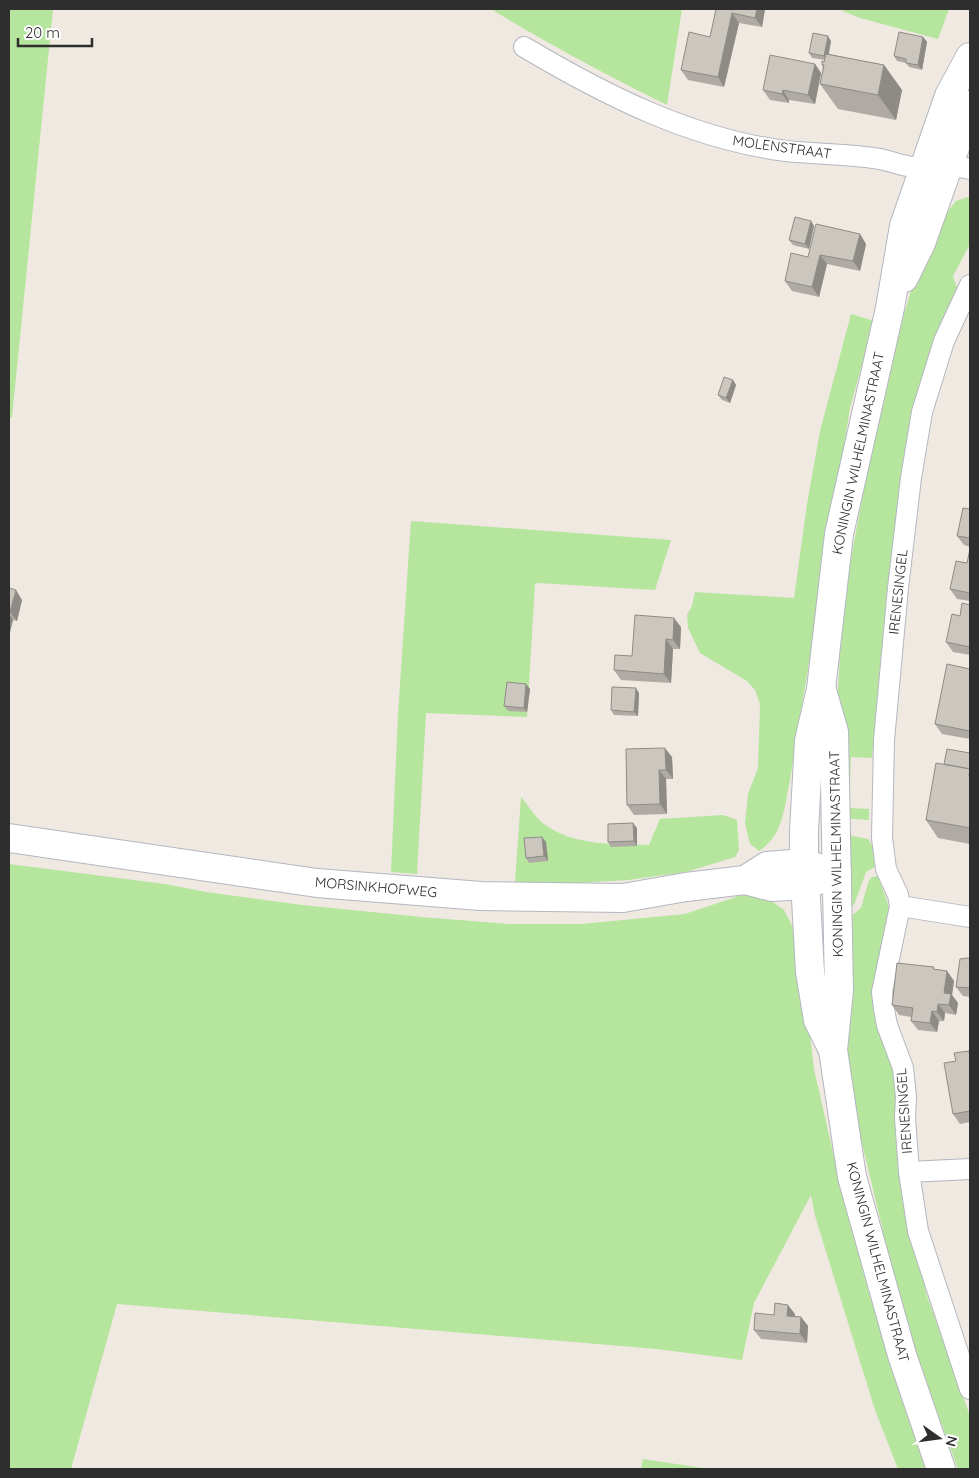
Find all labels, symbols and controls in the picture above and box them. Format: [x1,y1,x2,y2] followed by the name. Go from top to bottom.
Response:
[18,15,91,47] scale bar
[25,23,60,42] text: 20 m
[731,131,833,163] street label: MOLENSTRAAT
[828,350,888,556] street label: KONINGIN WILHELMINASTRAAT
[885,548,911,636] street label: IRENESINGEL
[825,750,847,958] street label: KONINGIN WILHELMINASTRAAT
[314,873,438,901] street label: MORSINKHOFWEG
[892,1067,916,1154] street label: IRENESINGEL
[843,1160,913,1364] street label: KONINGIN WILHELMINASTRAAT
[914,1413,964,1463] north arrow
[942,1434,962,1448] text: N

